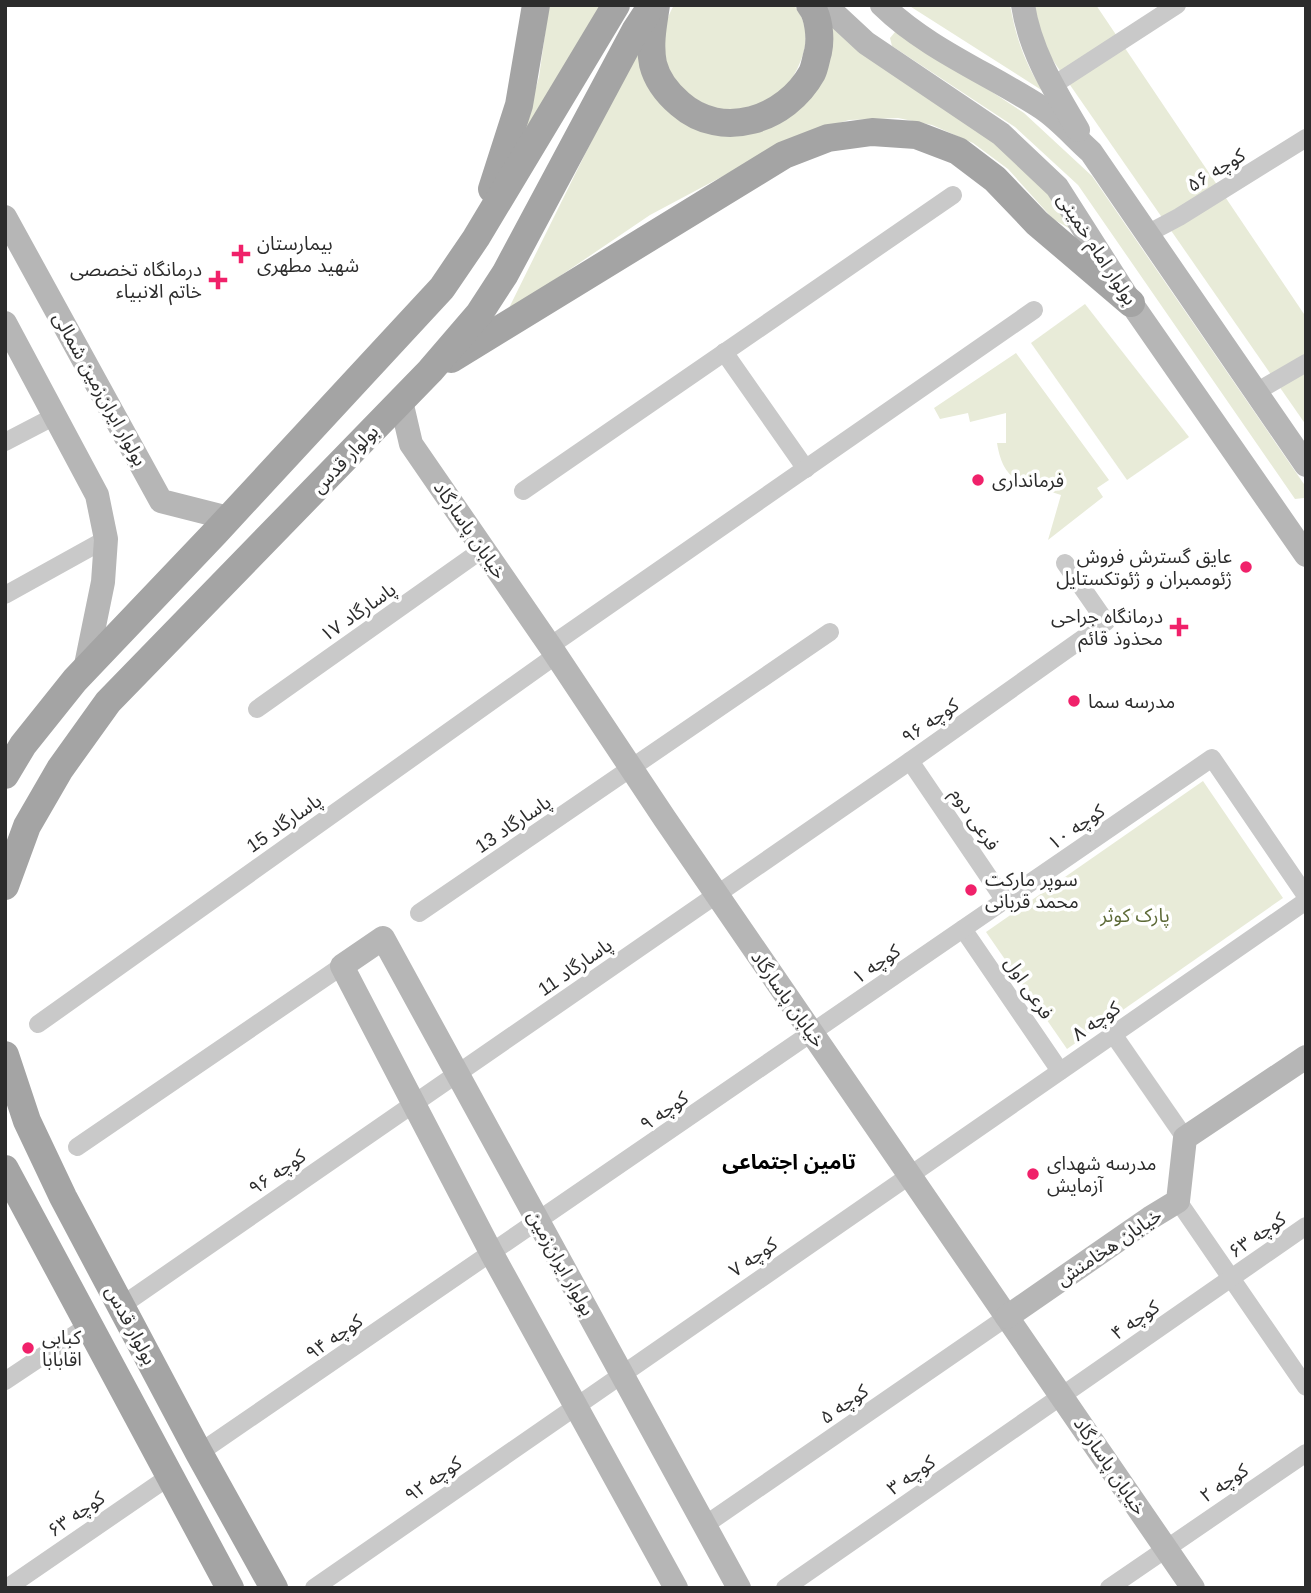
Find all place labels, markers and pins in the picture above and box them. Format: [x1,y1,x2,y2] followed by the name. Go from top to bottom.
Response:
[257,233,359,277] place label: بیمارستان شهید مطهری
[231,244,251,264] marker: بیمارستان شهید مطهری
[70,259,202,306] place label: درمانگاه تخصصی خاتم الانبیاء
[208,270,228,290] marker: درمانگاه تخصصی خاتم الانبیاء
[992,470,1064,492] place label: فرمانداری
[970,472,986,488] marker: فرمانداری
[1056,546,1232,590] place label: عایق گسترش فروش ژئوممبران و ژئوتکستایل
[1238,559,1254,575] marker: عایق گسترش فروش ژئوممبران و ژئوتکستایل
[1051,606,1163,653] place label: درمانگاه جراحی محذوذ قائم
[1169,617,1189,637] marker: درمانگاه جراحی محذوذ قائم
[1088,691,1175,713] place label: مدرسه سما
[1066,693,1082,709] marker: مدرسه سما
[985,869,1079,913] place label: سوپر مارکت محمد قربانی
[963,882,979,898] marker: سوپر مارکت محمد قربانی
[1047,1153,1157,1197] place label: مدرسه شهدای آزمایش
[1025,1166,1041,1182] marker: مدرسه شهدای آزمایش
[42,1327,82,1370] place label: کبابی اقابابا
[20,1340,36,1356] marker: کبابی اقابابا

